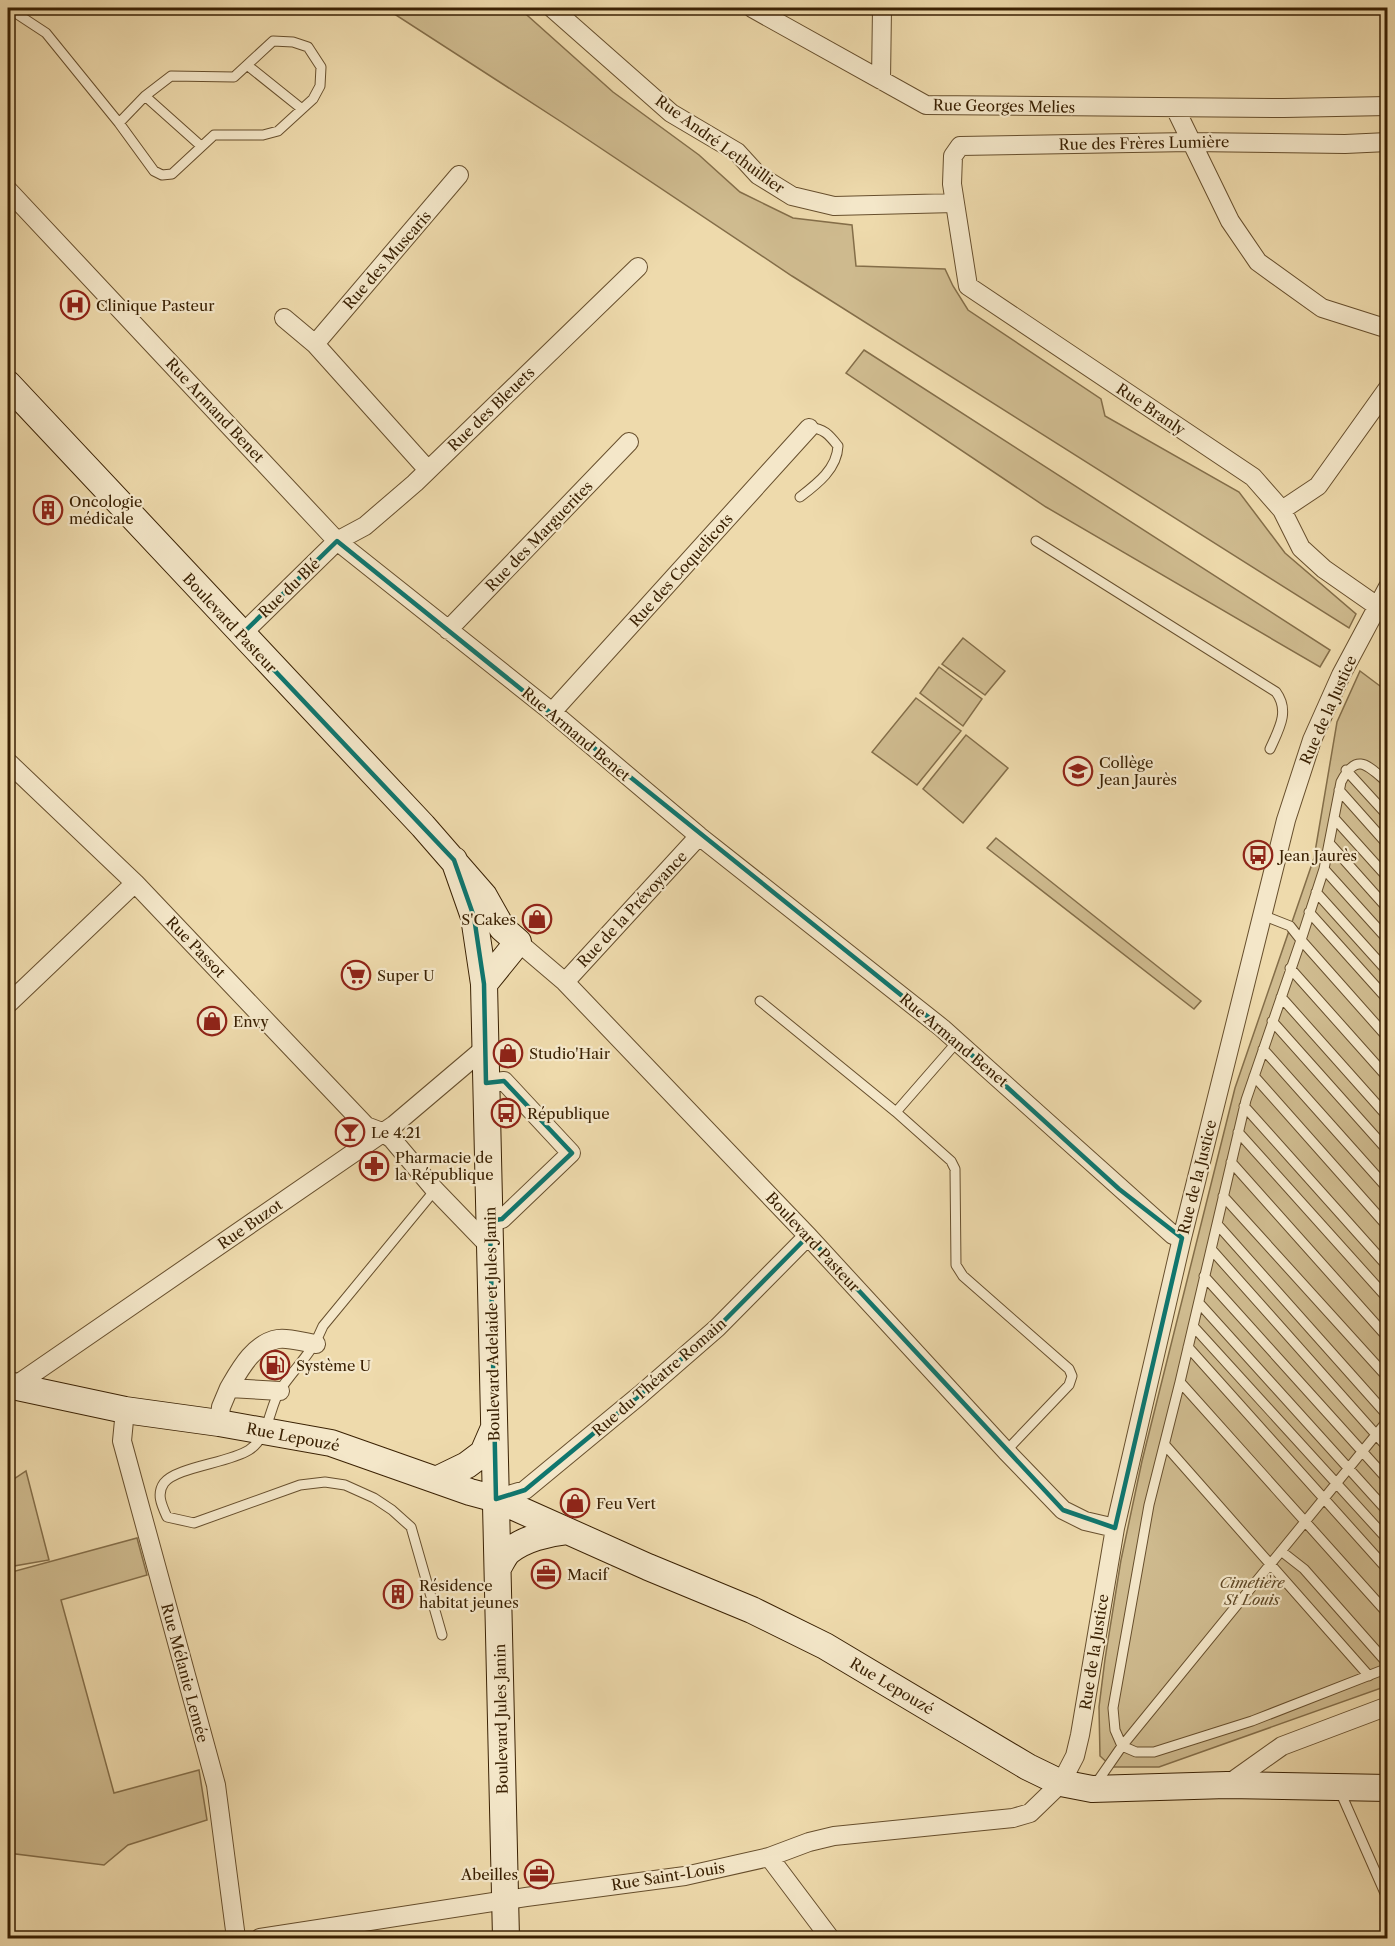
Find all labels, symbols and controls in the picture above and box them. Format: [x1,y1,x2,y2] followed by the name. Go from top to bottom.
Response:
[652,91,789,198] street label: Rue André Lethuillier
[933,95,1075,117] street label: Rue Georges Melies
[1059,132,1229,154] street label: Rue des Frères Lumière
[339,207,435,313] street label: Rue des Muscaris
[59,289,91,321] hospital icon: Clinique Pasteur
[96,296,215,315] place label: Clinique Pasteur
[162,354,269,467] street label: Rue Armand Benet
[444,363,538,455] street label: Rue des Bleuets
[1113,379,1190,439] street label: Rue Branly
[481,477,597,595] street label: Rue des Marguerites
[69,492,142,528] place label: Oncologie médicale
[32,494,64,526] building icon: Oncologie médicale
[625,509,737,631] street label: Rue des Coquelicots
[254,554,324,622] street label: Rue du Blé
[179,569,282,677] street label: Boulevard Pasteur
[1295,653,1361,767] street label: Rue de la Justice
[518,683,635,785] street label: Rue Armand Benet
[1097,753,1177,789] place label: Collège Jean Jaurès
[1062,755,1094,787] school or university icon: Collège Jean Jaurès
[1242,839,1274,871] bus stop icon: Jean Jaurès
[1277,846,1357,865] place label: Jean Jaurès
[573,847,691,971] street label: Rue de la Prévoyance
[521,903,553,935] shop icon: S'Cakes
[461,910,516,929] place label: S'Cakes
[162,912,230,982] street label: Rue Passot
[340,959,372,991] supermarket icon: Super U
[377,966,435,985] place label: Super U
[896,989,1013,1091] street label: Rue Armand Benet
[196,1005,228,1037] shop icon: Envy
[233,1012,269,1031] place label: Envy
[492,1037,524,1069] shop icon: Studio'Hair
[529,1044,611,1063] place label: Studio'Hair
[490,1097,522,1129] bus stop icon: République
[527,1104,610,1123] place label: République
[334,1116,366,1148] bar icon: Le 4.21
[1174,1118,1220,1236] street label: Rue de la Justice
[371,1123,421,1142] place label: Le 4.21
[395,1148,494,1184] place label: Pharmacie de la République
[358,1150,390,1182] pharmacy icon: Pharmacie de la République
[762,1188,865,1296] street label: Boulevard Pasteur
[214,1194,287,1253] street label: Rue Buzot
[480,1206,504,1441] street label: Boulevard Adelaide et Jules Janin
[588,1313,730,1440] street label: Rue du Théatre Romain
[259,1349,291,1381] fuel station icon: Système U
[296,1356,371,1375] place label: Système U
[245,1419,341,1455] street label: Rue Lepouzé
[559,1487,591,1519] shop icon: Feu Vert
[596,1494,656,1513] place label: Feu Vert
[530,1558,562,1590] office icon: Macif
[567,1565,609,1584] place label: Macif
[1219,1573,1285,1609] park label: Cimetière St Louis
[419,1576,519,1612] place label: Résidence habitat jeunes
[382,1578,414,1610] building icon: Résidence habitat jeunes
[1075,1593,1113,1711] street label: Rue de la Justice
[157,1601,213,1745] street label: Rue Mélanie Lemée
[490,1643,512,1794] street label: Boulevard Jules Janin
[847,1653,937,1719] street label: Rue Lepouzé
[523,1858,555,1890] office icon: Abeilles
[610,1858,726,1894] street label: Rue Saint-Louis
[460,1865,518,1884] place label: Abeilles

